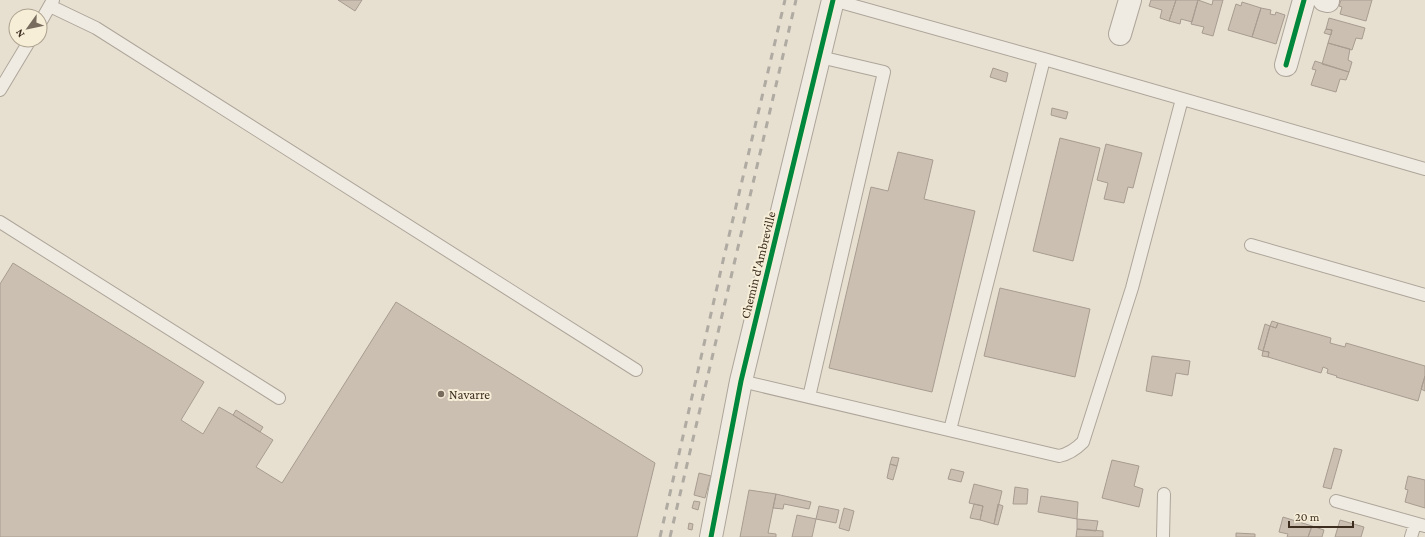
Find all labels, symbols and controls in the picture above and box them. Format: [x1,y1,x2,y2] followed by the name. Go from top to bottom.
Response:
[8,8,48,48] north arrow
[12,27,27,40] text: N
[737,210,779,320] street label: Chemin d'Ambreville
[449,387,490,402] place label: Navarre
[436,389,446,399] marker: Navarre
[1289,503,1353,529] scale bar
[1295,510,1320,524] text: 20 m

